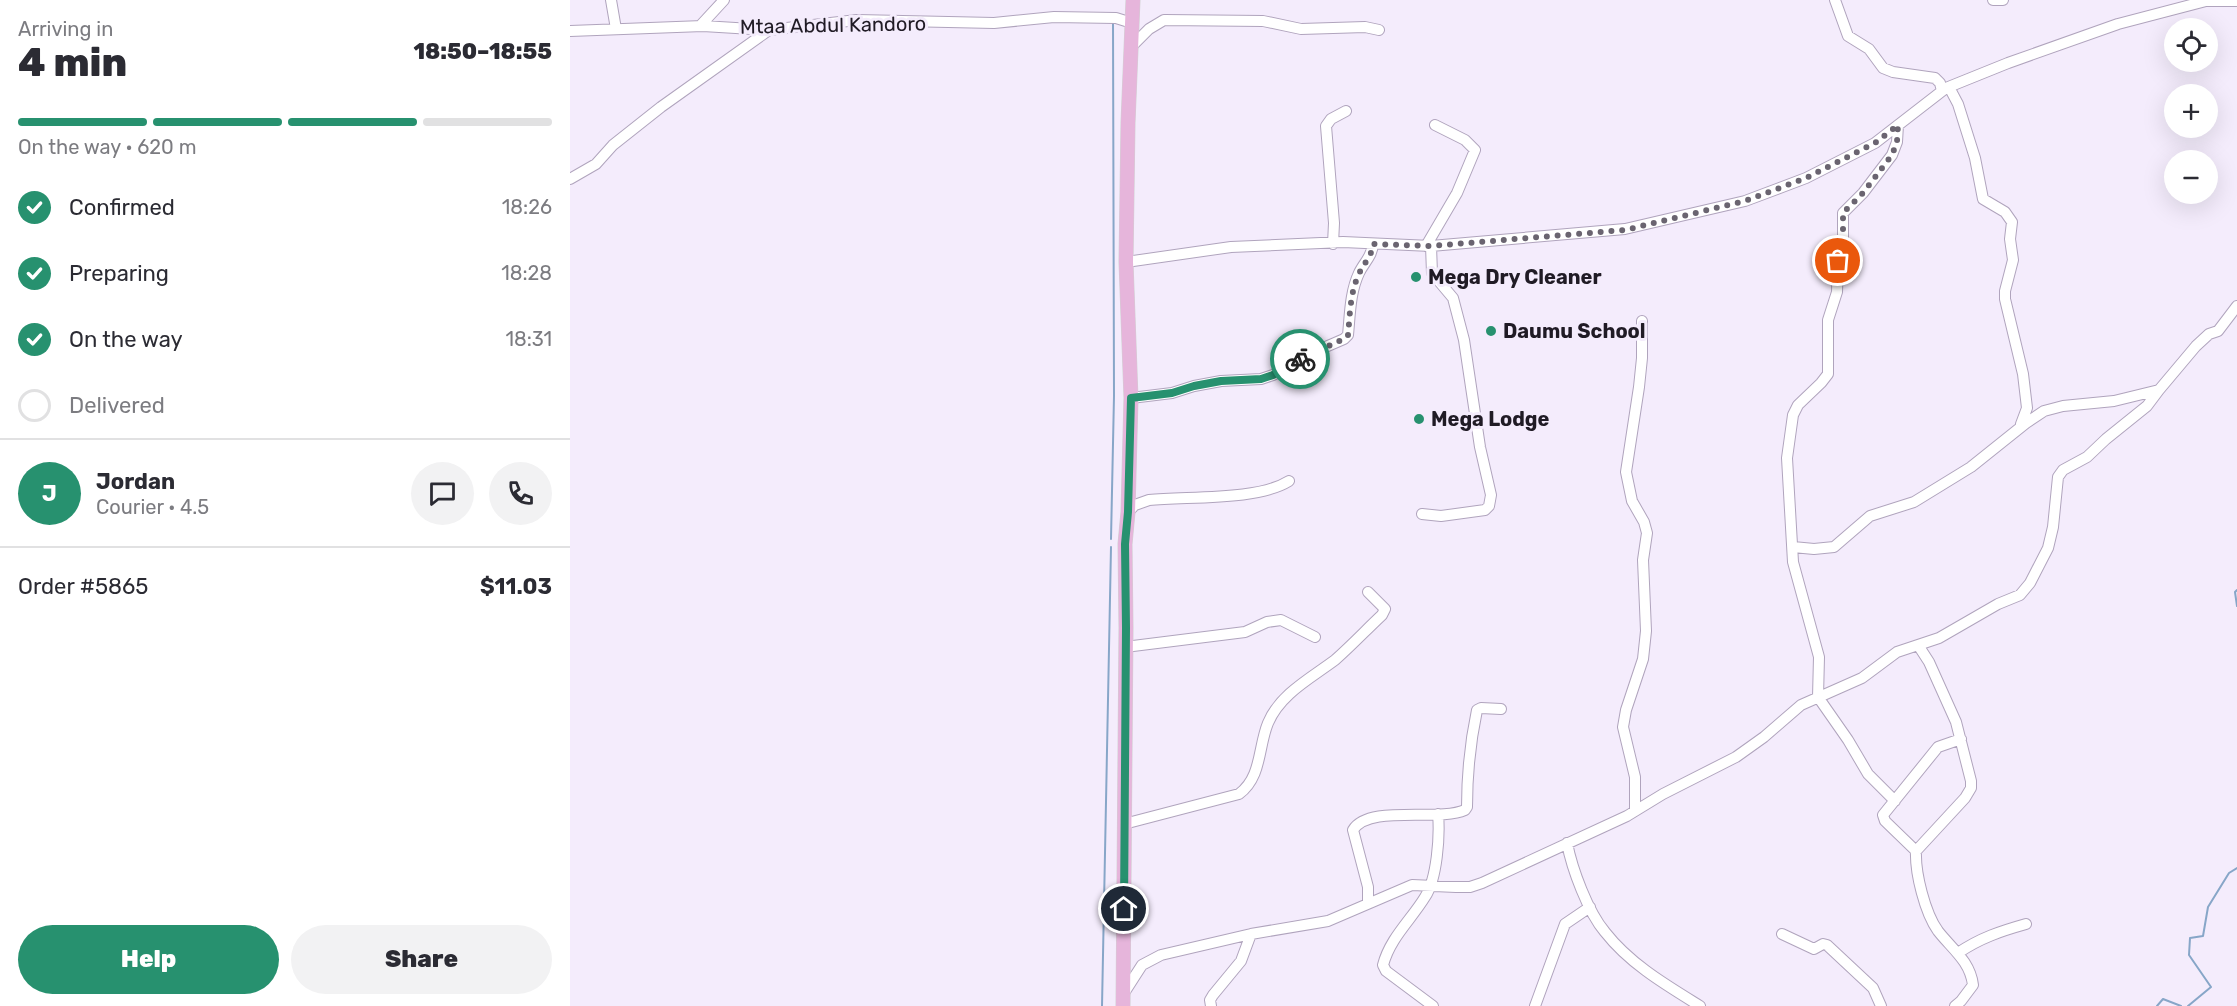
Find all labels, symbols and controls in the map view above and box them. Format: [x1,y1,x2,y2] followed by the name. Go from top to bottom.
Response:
[740,11,926,39] street label: Mtaa Abdul Kandoro
[18,17,113,41] text: Arriving in
[2164,18,2218,204] map controls
[2164,18,2218,72] button: locate
[413,38,552,65] text: 18:50–18:55
[18,40,127,86] text: 4 min
[2164,84,2218,138] button: +
[18,135,196,159] text: On the way · 620 m
[2164,150,2218,204] button: −
[18,191,51,224] icon: check
[69,194,175,221] text: Confirmed
[502,195,552,219] text: 18:26
[1812,235,1863,286] pin
[1821,244,1854,277] icon: bag
[18,257,51,290] icon: check
[69,260,169,287] text: Preparing
[501,261,552,285] text: 18:28
[1428,265,1602,289] place label: Mega Dry Cleaner
[1409,270,1423,284] marker: Mega Dry Cleaner
[1503,319,1646,343] place label: Daumu School
[18,323,51,356] icon: check
[1484,324,1498,338] marker: Daumu School
[69,326,183,353] text: On the way
[505,327,552,351] text: 18:31
[1270,329,1330,389] courier
[1284,343,1317,376] icon: bike
[69,392,165,419] text: Delivered
[1431,407,1550,431] place label: Mega Lodge
[1412,412,1426,426] marker: Mega Lodge
[411,462,474,525] button: chat
[489,462,552,525] button: phone
[96,468,175,495] text: Jordan
[42,480,57,507] text: J
[96,495,209,519] text: Courier · 4.5
[18,573,148,600] text: Order #5865
[480,573,552,600] text: $11.03
[1098,883,1149,934] pin
[1107,892,1140,925] icon: home
[18,925,279,994] button: Help
[291,925,552,994] button: Share

